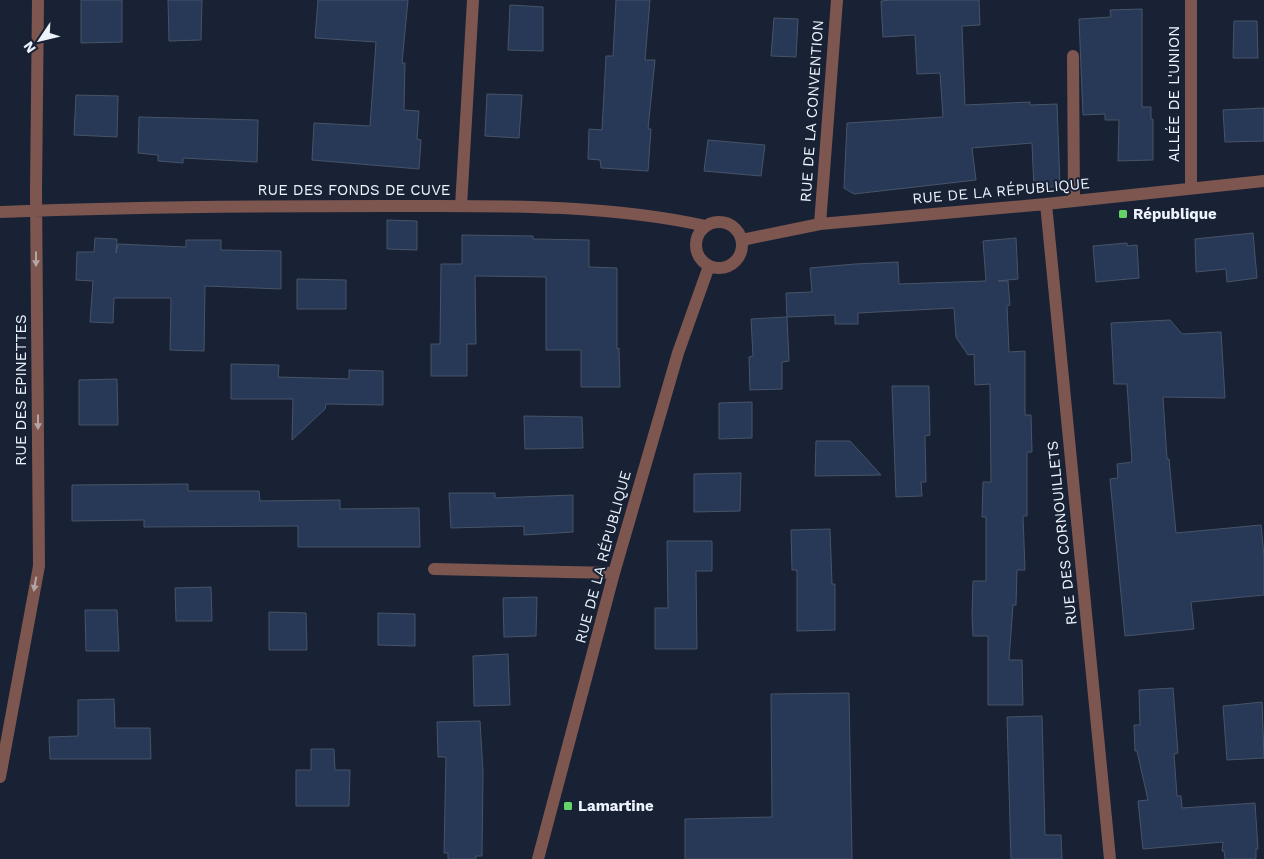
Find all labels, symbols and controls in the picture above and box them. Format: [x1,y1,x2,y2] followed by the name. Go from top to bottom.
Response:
[15,15,65,65] north arrow
[797,19,827,203] street label: RUE DE LA CONVENTION
[1165,26,1183,162] street label: ALLÉE DE L'UNION
[20,39,39,56] text: N
[911,174,1091,208] street label: RUE DE LA RÉPUBLIQUE
[258,181,450,199] street label: RUE DES FONDS DE CUVE
[1133,205,1217,223] place label: République
[1117,208,1129,220] marker: République
[32,252,40,268] one-way arrow
[12,314,30,466] street label: RUE DES EPINETTES
[34,414,42,430] one-way arrow
[1043,440,1081,626] street label: RUE DES CORNOUILLETS
[571,469,635,645] street label: RUE DE LA RÉPUBLIQUE
[31,576,39,592] one-way arrow
[578,797,654,815] place label: Lamartine
[562,800,574,812] marker: Lamartine

